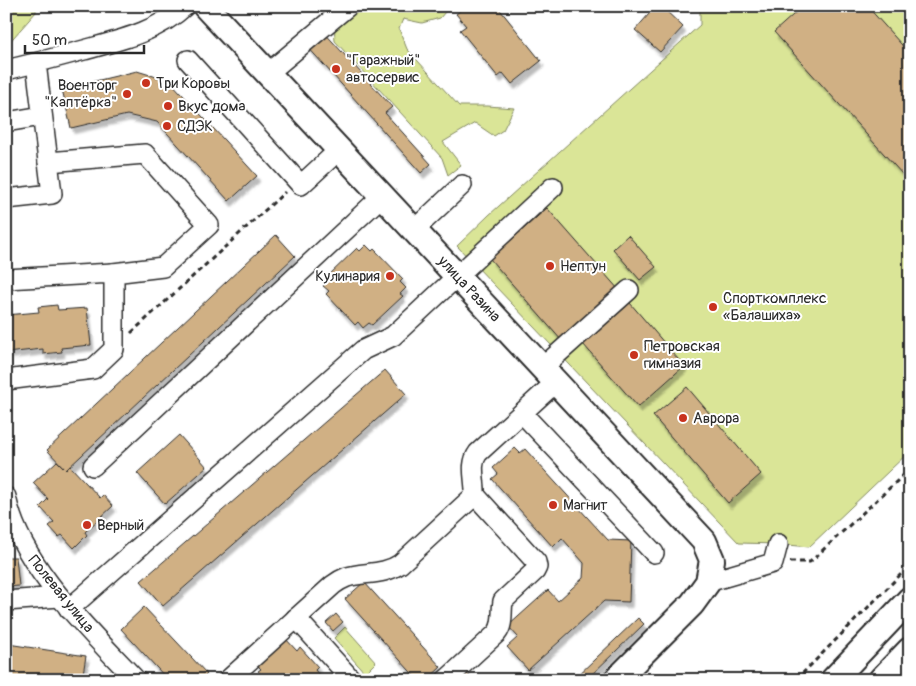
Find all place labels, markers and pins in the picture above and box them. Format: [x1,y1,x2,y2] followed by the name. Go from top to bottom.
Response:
[346,51,420,87] place label: "Гаражный" автосервис
[330,63,342,75] marker: "Гаражный" автосервис
[156,74,230,93] place label: Три Коровы
[44,76,117,112] place label: Военторг "Каптёрка"
[140,77,152,89] marker: Три Коровы
[121,88,133,100] marker: Военторг "Каптёрка"
[178,97,245,116] place label: Вкус дома
[162,100,174,112] marker: Вкус дома
[177,117,213,136] place label: СДЭК
[161,120,173,132] marker: СДЭК
[560,257,606,276] place label: Нептун
[544,260,556,272] marker: Нептун
[315,267,380,286] place label: Кулинария
[384,270,396,282] marker: Кулинария
[723,289,827,325] place label: Спорткомплекс «Балашиха»
[707,301,719,313] marker: Спорткомплекс «Балашиха»
[644,337,720,373] place label: Петровская гимназия
[628,349,640,361] marker: Петровская гимназия
[693,409,739,428] place label: Аврора
[677,412,689,424] marker: Аврора
[563,496,608,515] place label: Магнит
[547,499,559,511] marker: Магнит
[97,516,144,535] place label: Верный
[81,519,93,531] marker: Верный

